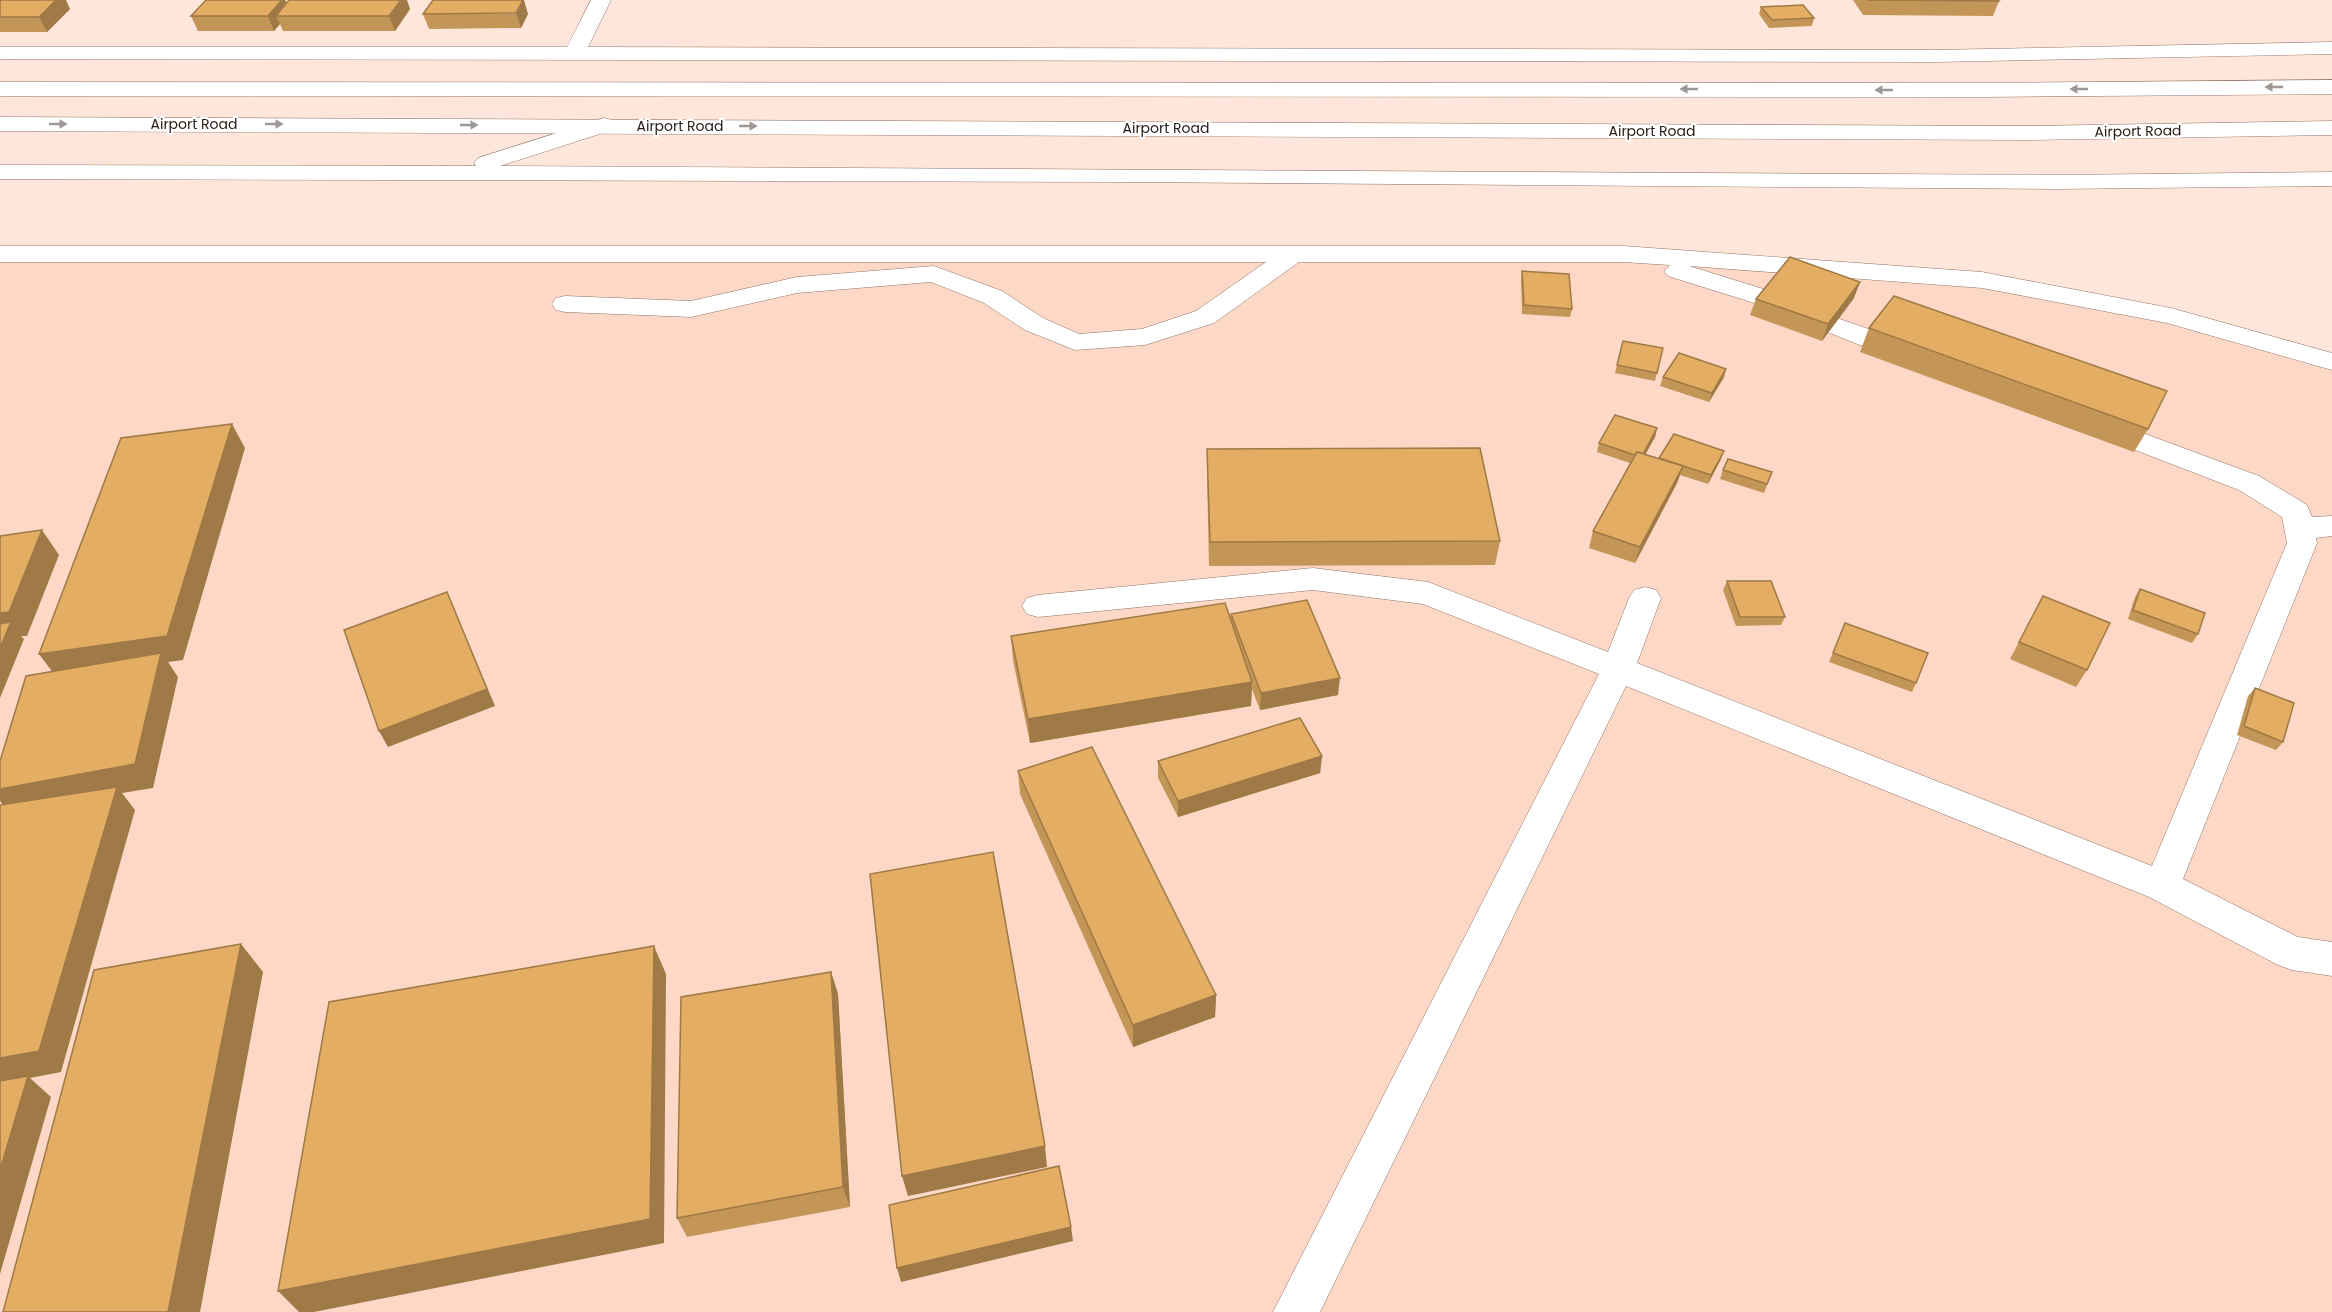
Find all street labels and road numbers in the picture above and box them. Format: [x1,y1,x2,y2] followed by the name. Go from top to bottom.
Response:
[151,114,237,134] street label: Airport Road
[637,116,723,136] street label: Airport Road
[1123,118,1209,138] street label: Airport Road
[2094,120,2182,142] street label: Airport Road
[1609,121,1695,141] street label: Airport Road

